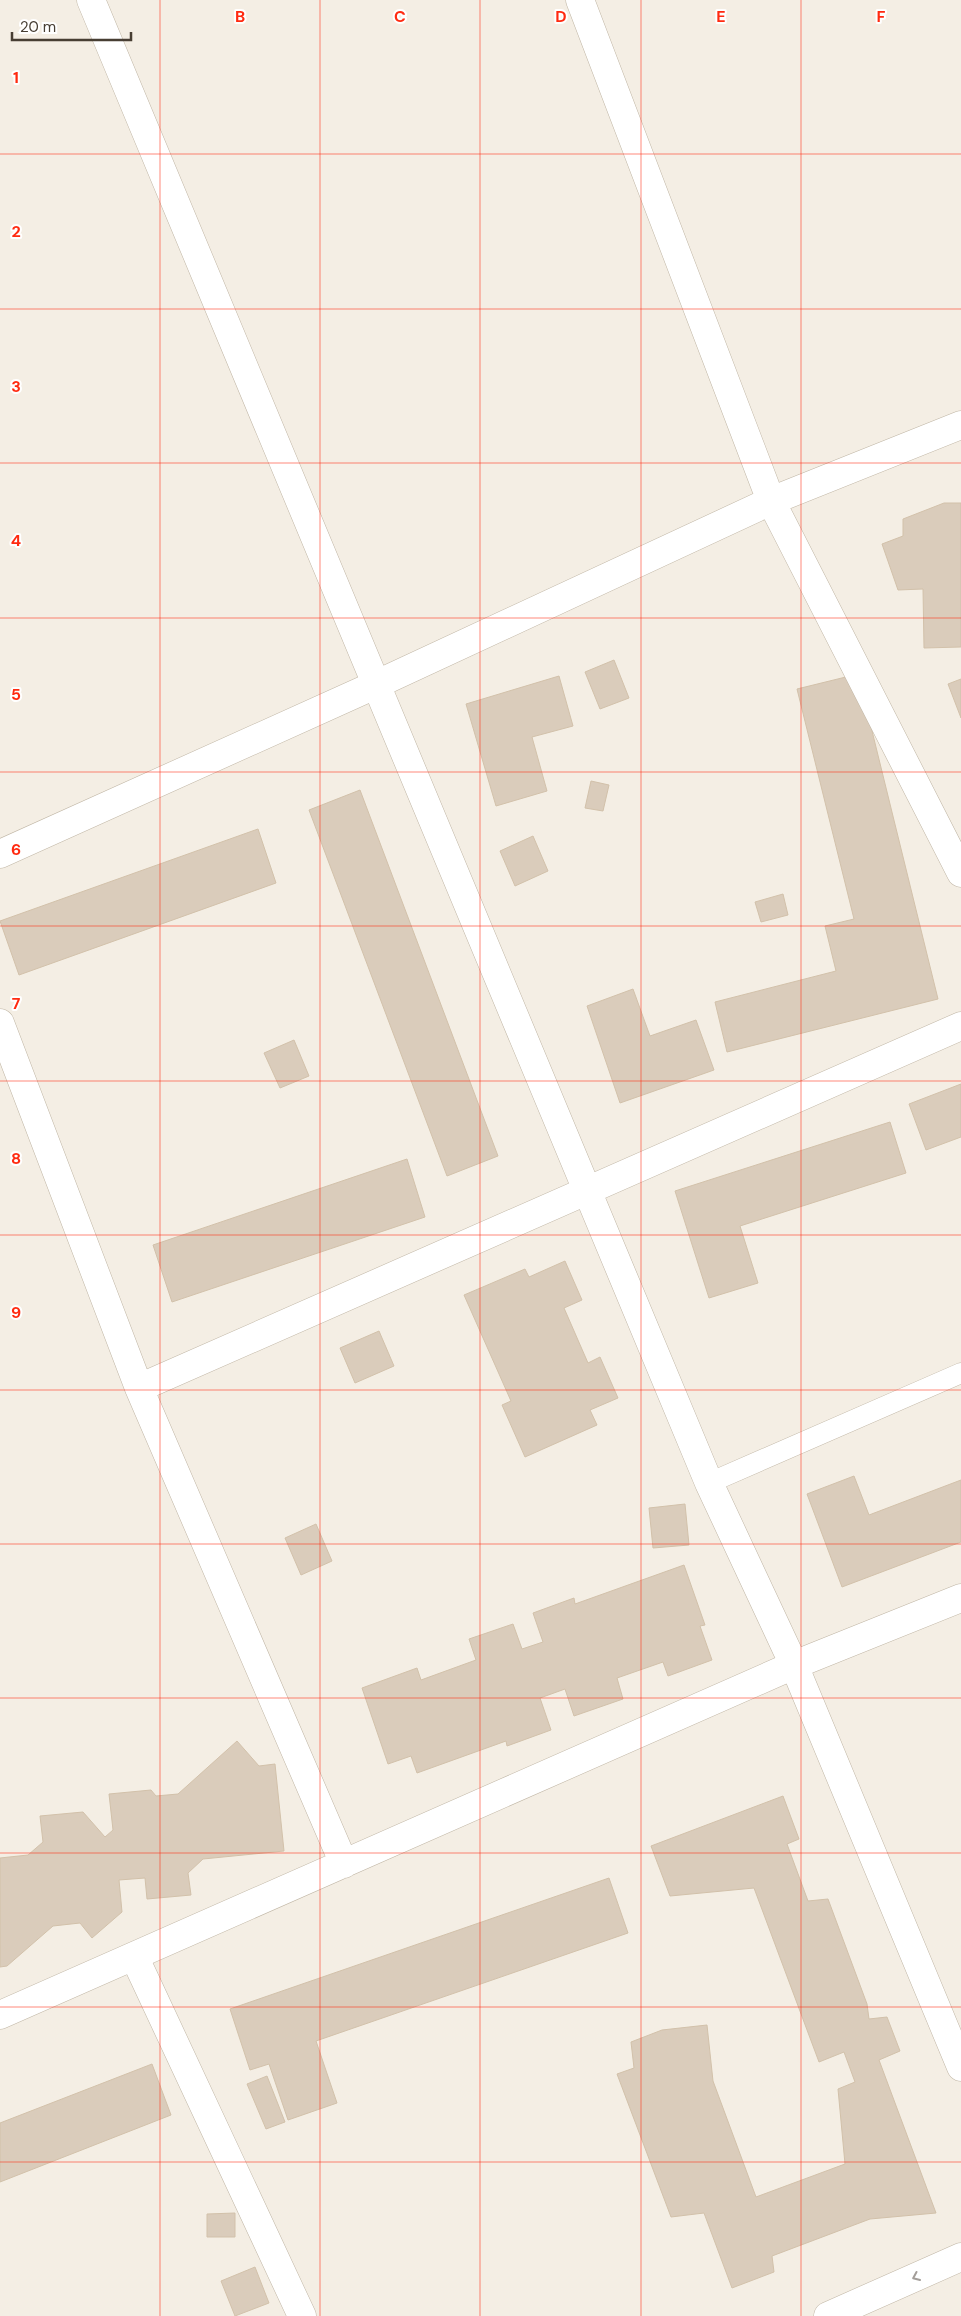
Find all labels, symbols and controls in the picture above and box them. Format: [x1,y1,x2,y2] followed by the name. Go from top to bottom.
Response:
[235,6,245,27] text: B
[394,6,406,27] text: C
[555,6,567,27] text: D
[716,6,726,27] text: E
[877,6,886,27] text: F
[12,10,131,42] scale bar
[20,17,56,37] text: 20 m
[13,67,19,88] text: 1
[11,221,21,242] text: 2
[11,376,21,397] text: 3
[11,530,21,551] text: 4
[11,684,21,705] text: 5
[11,839,21,860] text: 6
[12,993,21,1014] text: 7
[11,1148,21,1169] text: 8
[11,1302,21,1323] text: 9
[912,2271,921,2282] one-way arrow

